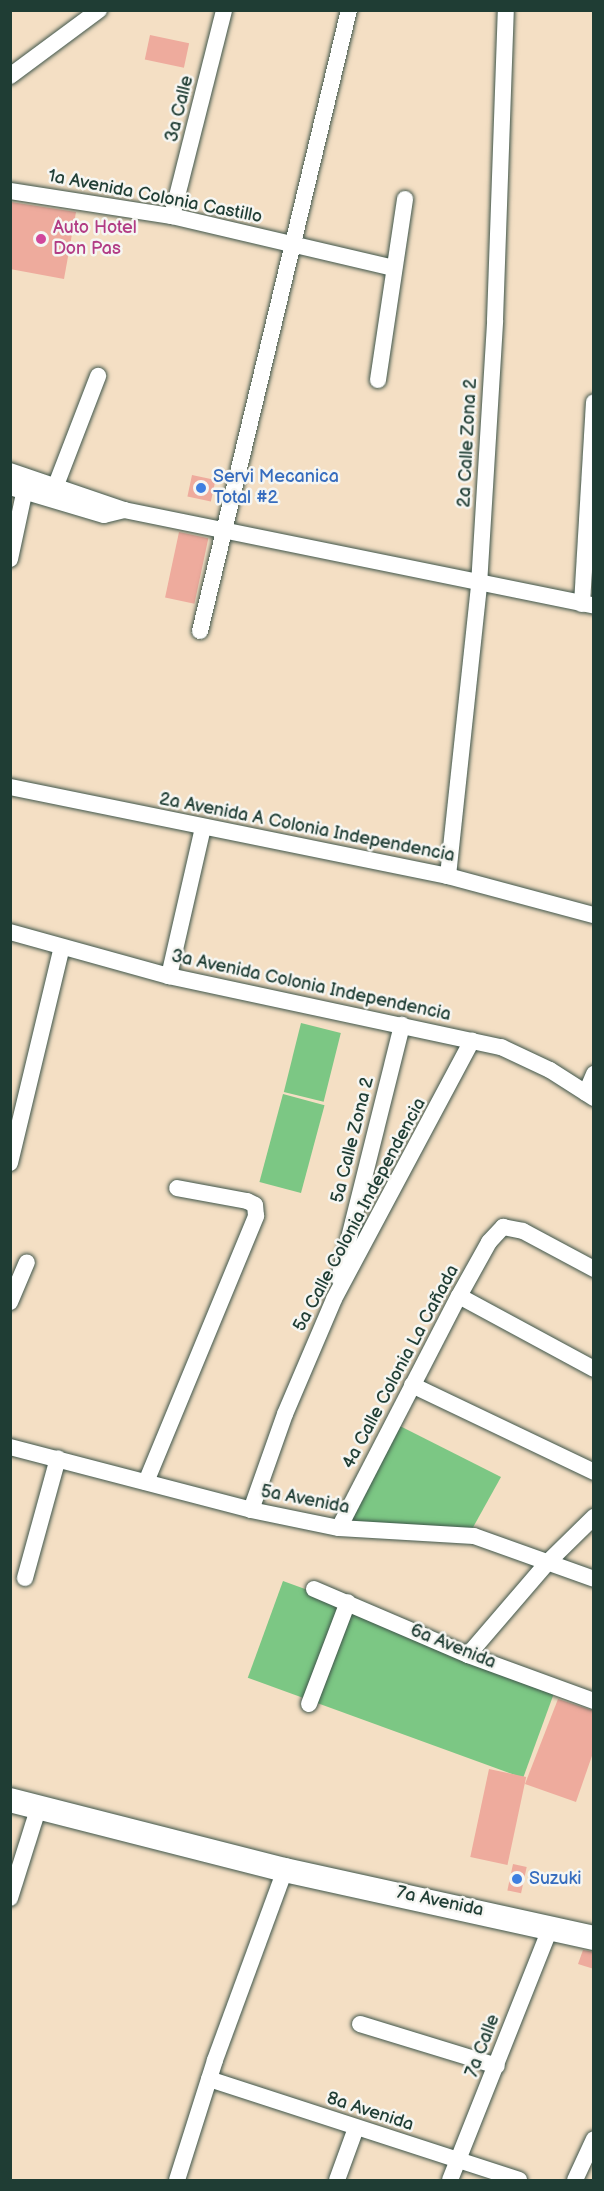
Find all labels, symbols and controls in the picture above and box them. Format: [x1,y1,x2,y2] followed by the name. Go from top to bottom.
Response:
[161,74,199,144] street label: 3a Calle
[46,166,264,228] street label: 1a Avenida Colonia Castillo
[53,218,137,260] place label: Auto Hotel Don Pas
[34,232,48,246] marker: Auto Hotel Don Pas
[454,378,482,508] street label: 2a Calle Zona 2
[213,467,339,510] place label: Servi Mecanica Total #2
[194,481,208,495] marker: Servi Mecanica Total #2
[157,789,457,867] street label: 2a Avenida A Colonia Independencia
[169,946,453,1026] street label: 3a Avenida Colonia Independencia
[327,1075,379,1205] street label: 5a Calle Zona 2
[289,1095,431,1335] street label: 5a Calle Colonia Independencia
[338,1261,464,1473] street label: 4a Calle Colonia La Cañada
[259,1481,351,1519] street label: 5a Avenida
[407,1620,499,1674] street label: 6a Avenida
[529,1868,582,1890] place label: Suzuki
[510,1872,524,1886] marker: Suzuki
[395,1882,485,1922] street label: 7a Avenida
[461,2012,505,2080] street label: 7a Calle
[324,2088,416,2136] street label: 8a Avenida

